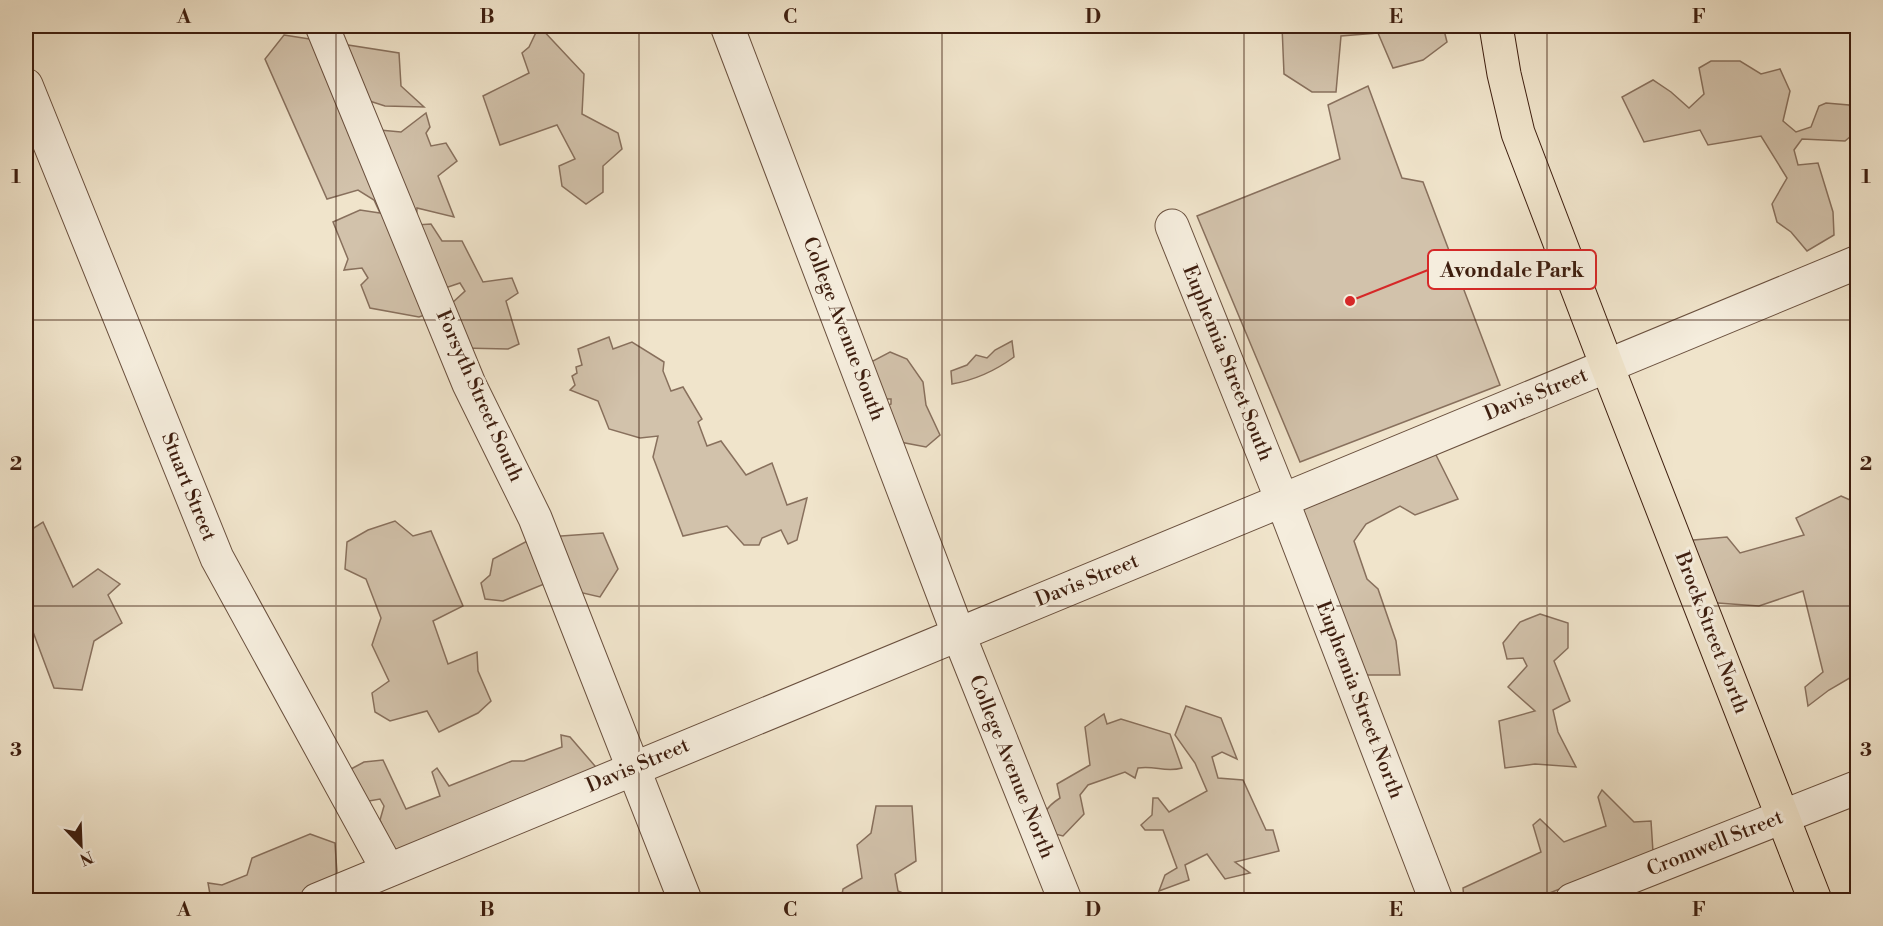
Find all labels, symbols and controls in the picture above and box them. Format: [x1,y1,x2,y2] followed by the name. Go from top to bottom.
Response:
[176,5,192,30] text: A
[479,5,495,30] text: B
[783,5,797,30] text: C
[1085,5,1101,30] text: D
[1389,5,1403,30] text: E
[1692,5,1706,30] text: F
[11,165,21,190] text: 1
[1861,165,1871,190] text: 1
[796,234,890,424] street label: College Avenue South
[1428,250,1596,289] callout: Avondale Park
[1439,258,1585,284] text: Avondale Park
[1176,261,1278,465] street label: Euphemia Street South
[430,306,528,486] street label: Forsyth Street South
[1481,363,1591,427] street label: Davis Street
[155,429,221,545] street label: Stuart Street
[10,452,22,477] text: 2
[1860,452,1872,477] text: 2
[1668,548,1753,717] street label: Brock Street North
[1032,549,1142,613] street label: Davis Street
[1310,598,1408,803] street label: Euphemia Street North
[963,672,1059,862] street label: College Avenue North
[583,733,693,799] street label: Davis Street
[10,738,22,763] text: 3
[1860,738,1872,763] text: 3
[1643,805,1787,883] street label: Cromwell Street
[51,815,111,875] north arrow
[76,846,96,870] text: N
[176,898,192,923] text: A
[479,898,495,923] text: B
[783,898,797,923] text: C
[1085,898,1101,923] text: D
[1389,898,1403,923] text: E
[1692,898,1706,923] text: F

